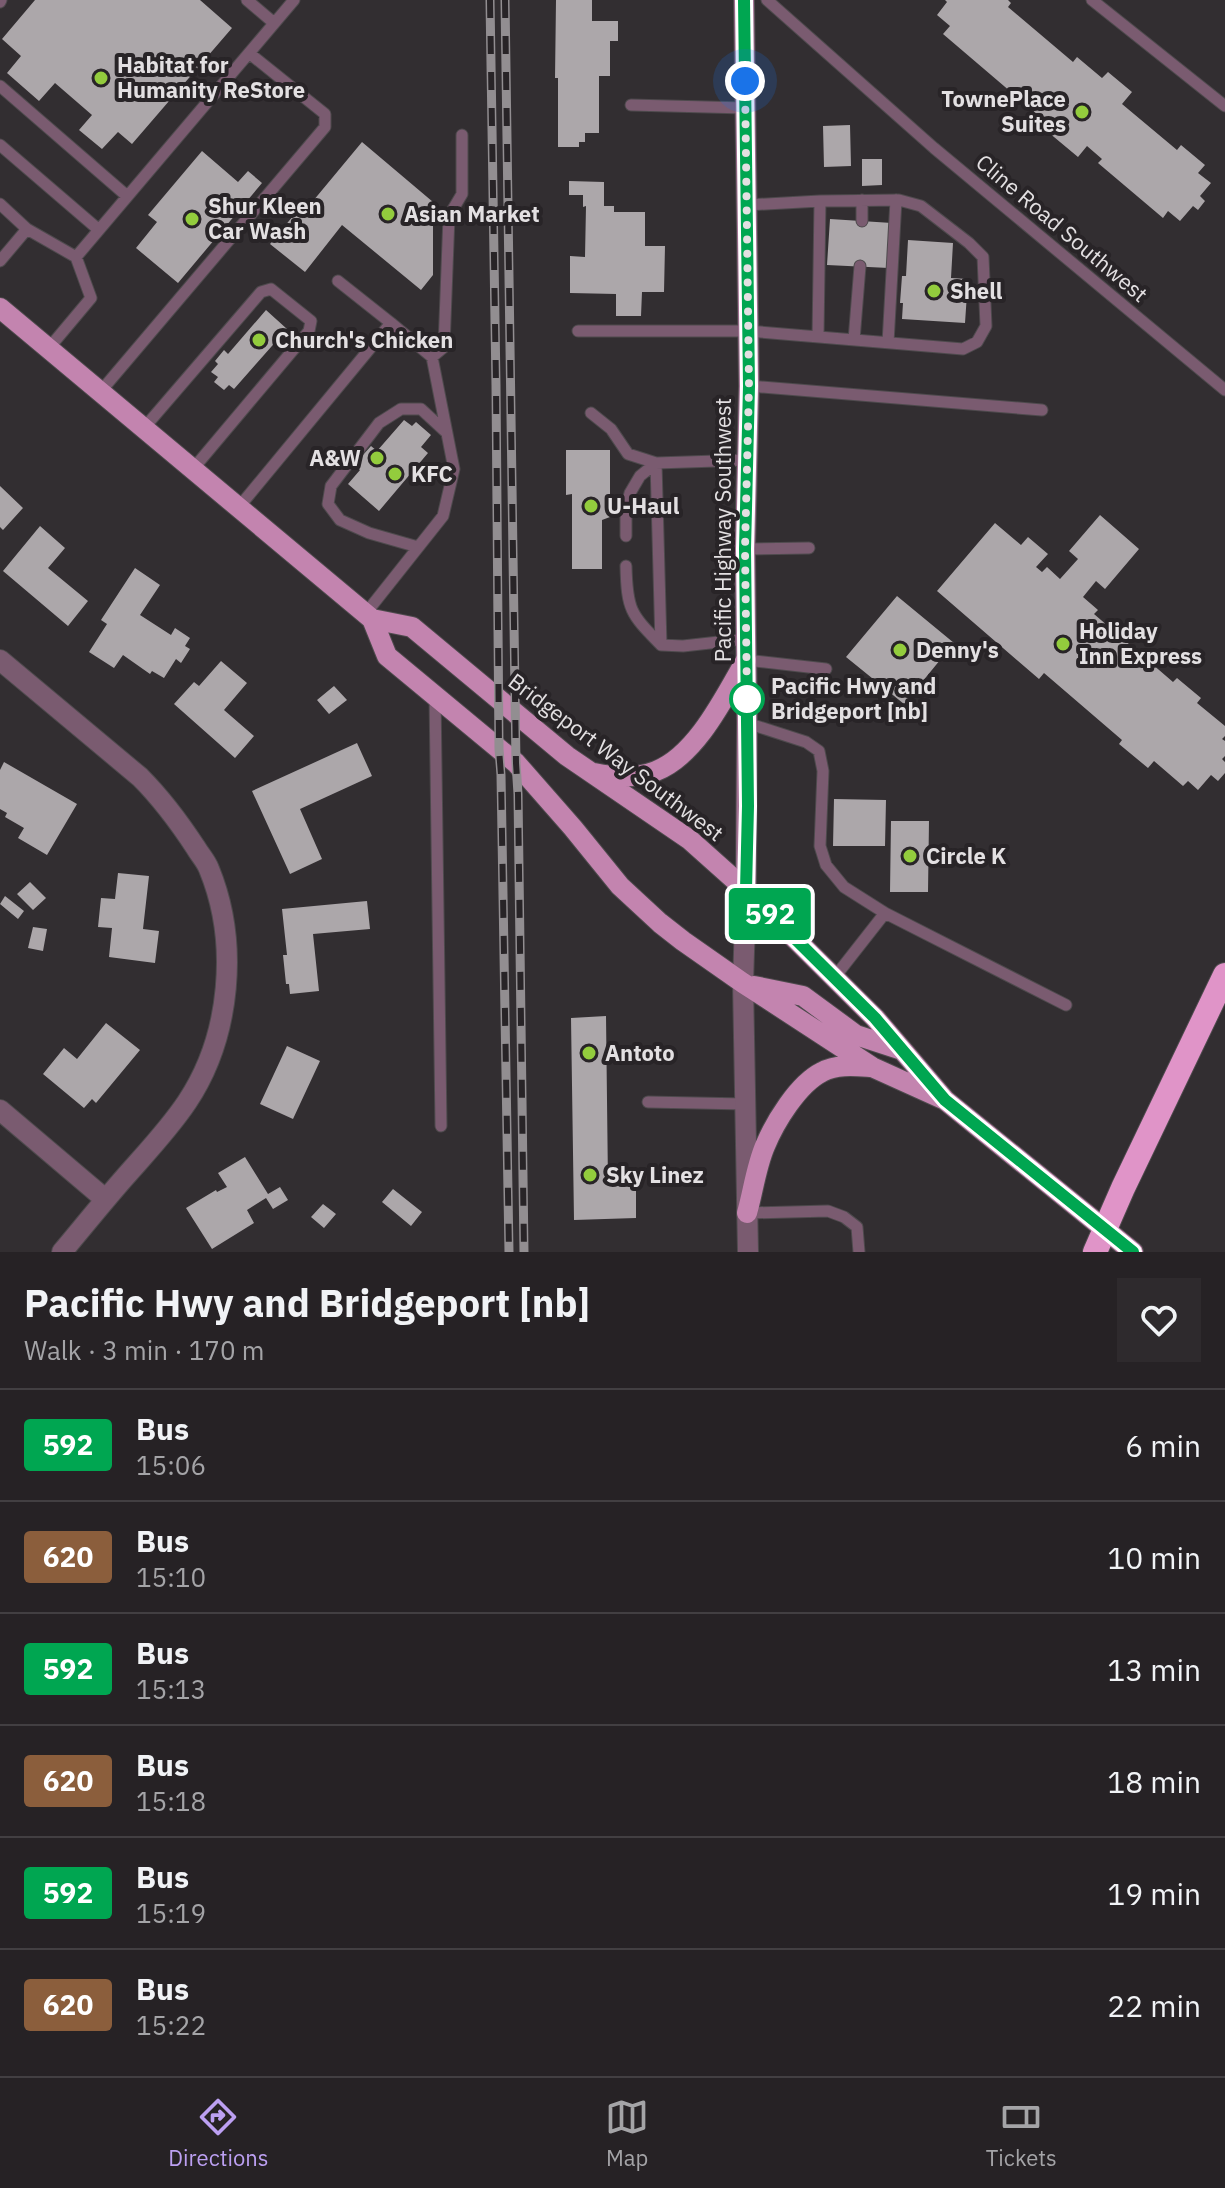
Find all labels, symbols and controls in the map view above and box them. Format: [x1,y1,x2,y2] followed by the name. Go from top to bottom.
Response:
[117,50,305,104] place label: Habitat for Humanity ReStore
[725,61,765,101] your location
[92,69,110,87] marker: Habitat for Humanity ReStore
[941,84,1066,138] place label: TownePlace Suites
[1073,103,1091,121] marker: TownePlace Suites
[970,147,1154,308] street label: Cline Road Southwest
[208,191,322,245] place label: Shur Kleen Car Wash
[404,199,540,228] place label: Asian Market
[379,205,397,223] marker: Asian Market
[183,210,201,228] marker: Shur Kleen Car Wash
[950,276,1003,305] place label: Shell
[925,282,943,300] marker: Shell
[275,325,453,354] place label: Church's Chicken
[250,331,268,349] marker: Church's Chicken
[708,398,737,662] street label: Pacific Highway Southwest
[309,443,361,472] place label: A&W
[368,449,386,467] marker: A&W
[411,459,453,488] place label: KFC
[386,465,404,483] marker: KFC
[607,491,680,520] place label: U-Haul
[582,497,600,515] marker: U-Haul
[1079,616,1202,670] place label: Holiday Inn Express
[916,635,999,664] place label: Denny's
[1054,635,1072,653] marker: Holiday Inn Express
[891,641,909,659] marker: Denny's
[503,666,730,847] street label: Bridgeport Way Southwest
[771,671,936,725] place label: Pacific Hwy and Bridgeport [nb]
[730,682,764,716] marker: Pacific Hwy and Bridgeport [nb]
[926,841,1007,870] place label: Circle K
[901,847,919,865] marker: Circle K
[724,888,816,940] line badge: 592
[745,895,795,932] text: 592
[605,1038,675,1067] place label: Antoto
[580,1044,598,1062] marker: Antoto
[606,1160,704,1189] place label: Sky Linez
[581,1166,599,1184] marker: Sky Linez
[24,1278,590,1327] text: Pacific Hwy and Bridgeport [nb]
[1117,1278,1201,1362] button: heart
[24,1333,264,1367] text: Walk · 3 min · 170 m
[136,1409,189,1448] text: Bus
[43,1426,93,1463] text: 592
[1125,1426,1201,1465] text: 6 min
[136,1448,206,1482] text: 15:06
[136,1521,189,1560] text: Bus
[43,1538,93,1575] text: 620
[1107,1538,1201,1577] text: 10 min
[136,1560,206,1594] text: 15:10
[136,1633,189,1672] text: Bus
[43,1650,93,1687] text: 592
[1107,1650,1201,1689] text: 13 min
[136,1672,206,1706] text: 15:13
[136,1745,189,1784] text: Bus
[43,1762,93,1799] text: 620
[1107,1762,1201,1801] text: 18 min
[136,1784,206,1818] text: 15:18
[136,1857,189,1896] text: Bus
[43,1874,93,1911] text: 592
[1107,1874,1201,1913] text: 19 min
[136,1896,206,1930] text: 15:19
[136,1969,189,2008] text: Bus
[43,1986,93,2023] text: 620
[1107,1986,1201,2025] text: 22 min
[136,2008,206,2042] text: 15:22
[168,2095,268,2172] tab: Directions
[605,2095,649,2172] tab: Map
[986,2095,1057,2172] tab: Tickets

